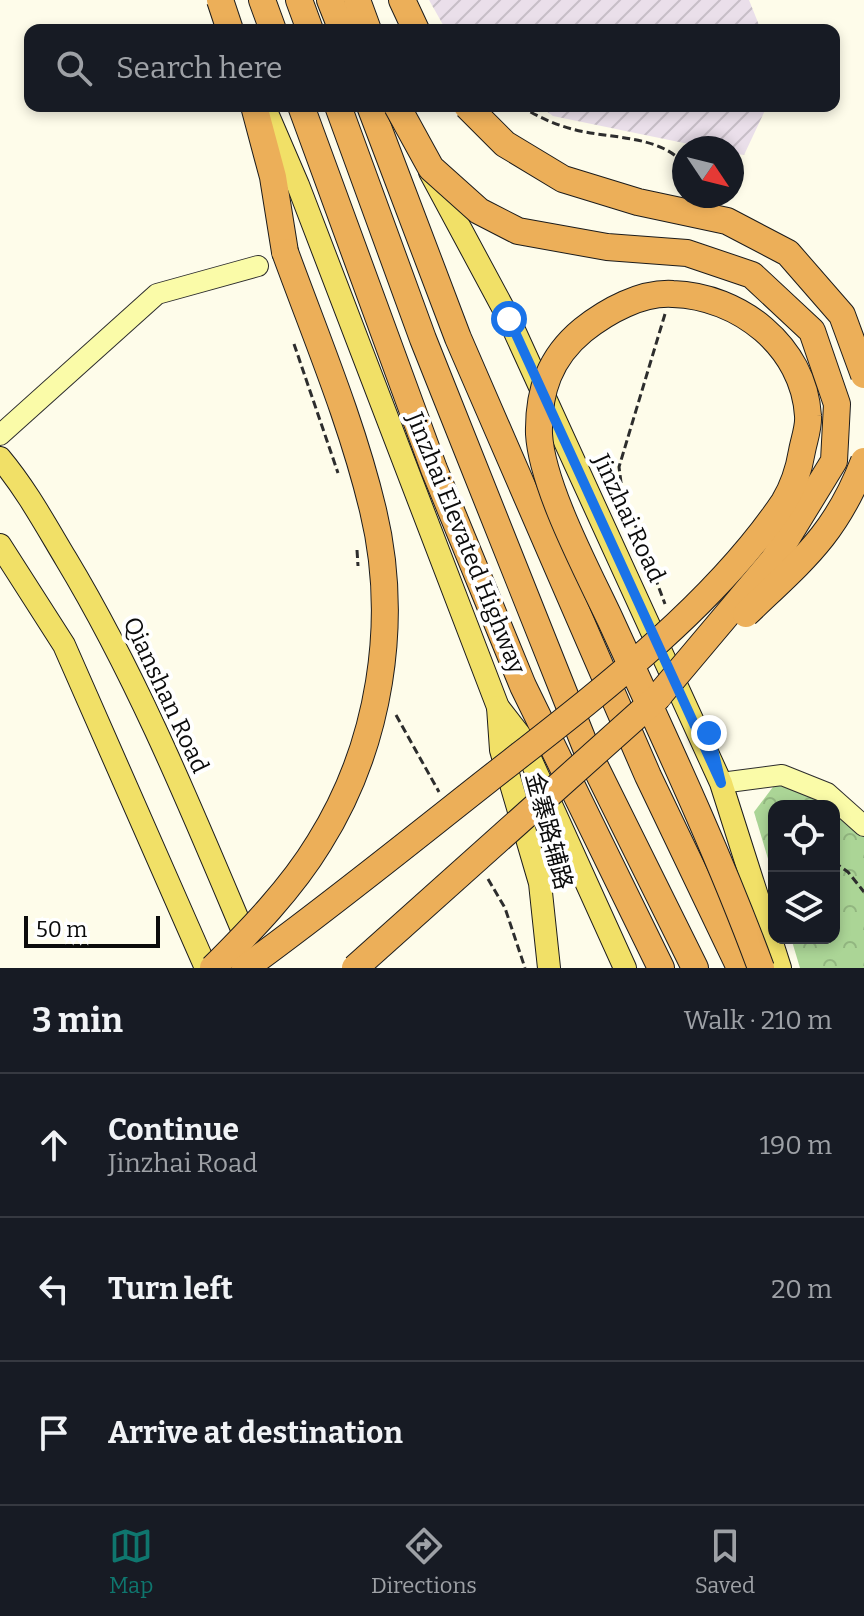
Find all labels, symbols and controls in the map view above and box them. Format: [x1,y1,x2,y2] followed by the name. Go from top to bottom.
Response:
[24,24,840,112] search box
[52,46,96,90] icon: search
[116,50,283,86] text: Search here
[672,136,744,208] north arrow
[491,301,527,337] route start
[400,407,531,678] street label: Jinzhai Elevated Highway
[587,449,671,587] street label: Jinzhai Road
[118,612,214,778] street label: Qianshan Road
[691,715,727,751] route end
[520,769,578,893] street label: 金寨路辅路
[768,800,840,944] map controls
[768,800,840,872] button: locate
[768,872,840,944] button: layers
[24,912,160,948] scale bar
[36,916,87,943] text: 50 m
[32,1000,123,1041] text: 3 min
[684,1005,832,1036] text: Walk · 210 m
[108,1112,239,1148] text: Continue
[32,1123,76,1167] icon: ahead
[760,1130,832,1161] text: 190 m
[108,1148,258,1179] text: Jinzhai Road
[32,1267,76,1311] icon: left
[108,1271,233,1307] text: Turn left
[771,1274,832,1305] text: 20 m
[32,1411,76,1455] icon: arrive
[108,1415,403,1451] text: Arrive at destination
[109,1524,153,1599] tab: Map
[371,1524,477,1599] tab: Directions
[695,1524,755,1599] tab: Saved

